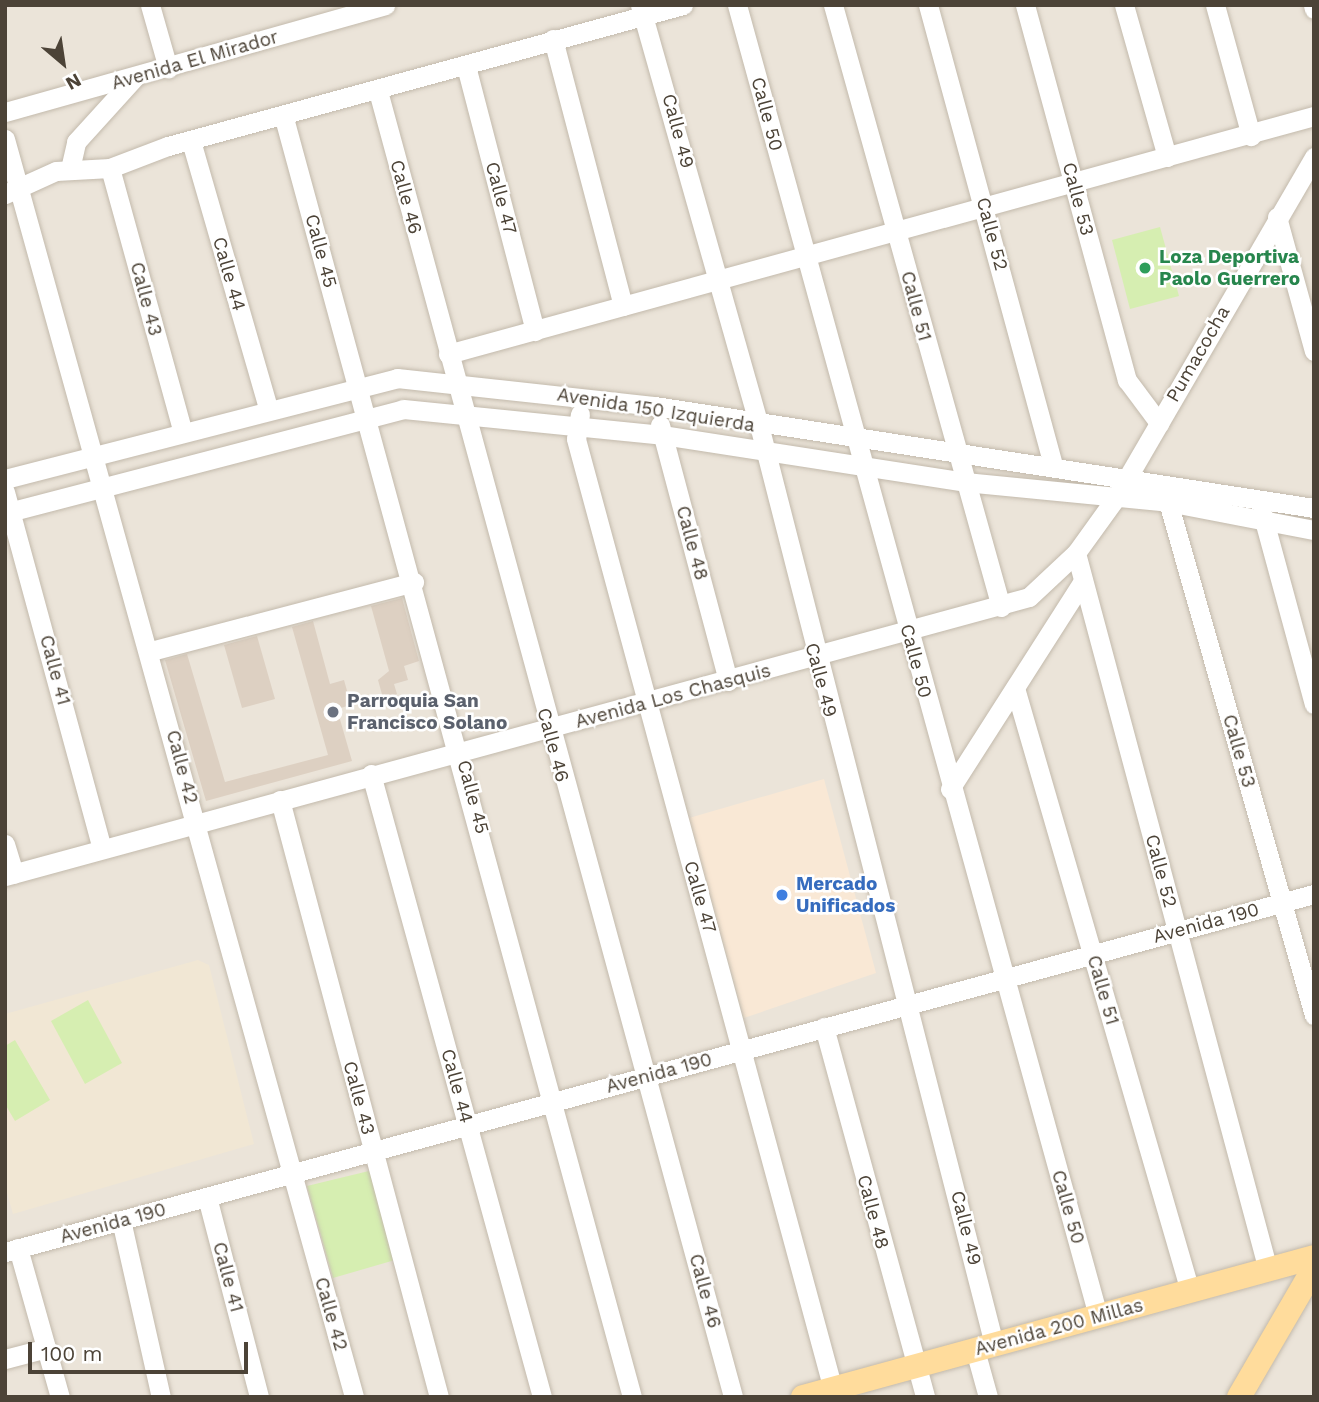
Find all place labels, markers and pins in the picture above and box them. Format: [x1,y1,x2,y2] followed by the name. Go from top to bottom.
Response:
[1159,246,1300,290] place label: Loza Deportiva Paolo Guerrero
[1137,260,1153,276] marker: Loza Deportiva Paolo Guerrero
[347,690,507,734] place label: Parroquia San Francisco Solano
[325,704,341,720] marker: Parroquia San Francisco Solano
[796,873,895,917] place label: Mercado Unificados
[774,887,790,903] marker: Mercado Unificados

